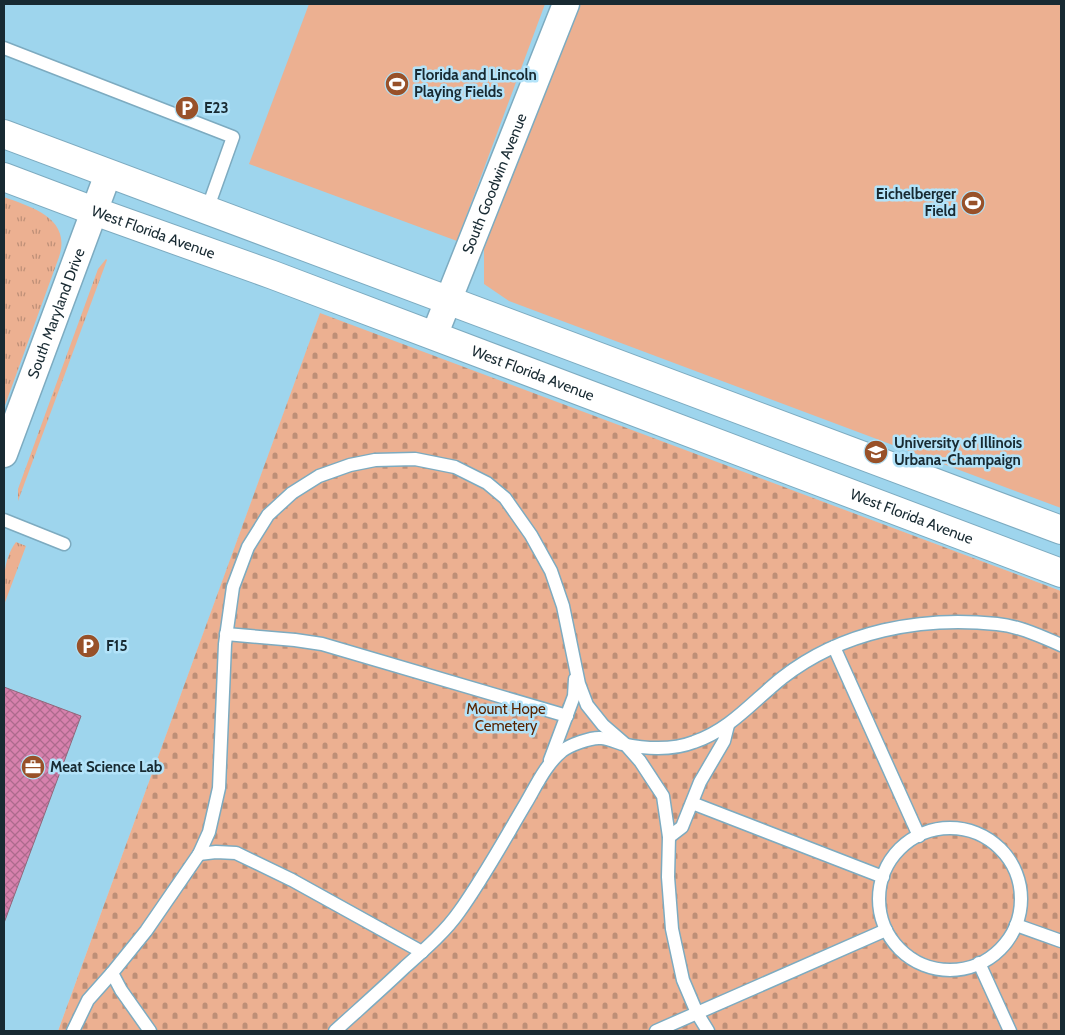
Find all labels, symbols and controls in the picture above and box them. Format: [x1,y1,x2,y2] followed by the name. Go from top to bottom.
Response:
[414,66,537,101] place label: Florida and Lincoln Playing Fields
[384,71,410,97] sports icon: Florida and Lincoln Playing Fields
[174,95,200,121] parking icon: E23
[204,99,229,117] place label: E23
[459,110,531,257] street label: South Goodwin Avenue
[876,185,956,220] place label: Eichelberger Field
[960,190,986,216] sports icon: Eichelberger Field
[89,202,218,263] street label: West Florida Avenue
[24,245,89,381] street label: South Maryland Drive
[469,342,597,405] street label: West Florida Avenue
[894,434,1022,469] place label: University of Illinois Urbana-Champaign
[863,439,889,465] school or university icon: University of Illinois Urbana-Champaign
[848,485,976,548] street label: West Florida Avenue
[75,633,101,659] parking icon: F15
[106,637,127,655] place label: F15
[466,700,546,735] park label: Mount Hope Cemetery
[20,754,46,780] office icon: Meat Science Lab
[50,758,163,776] place label: Meat Science Lab

